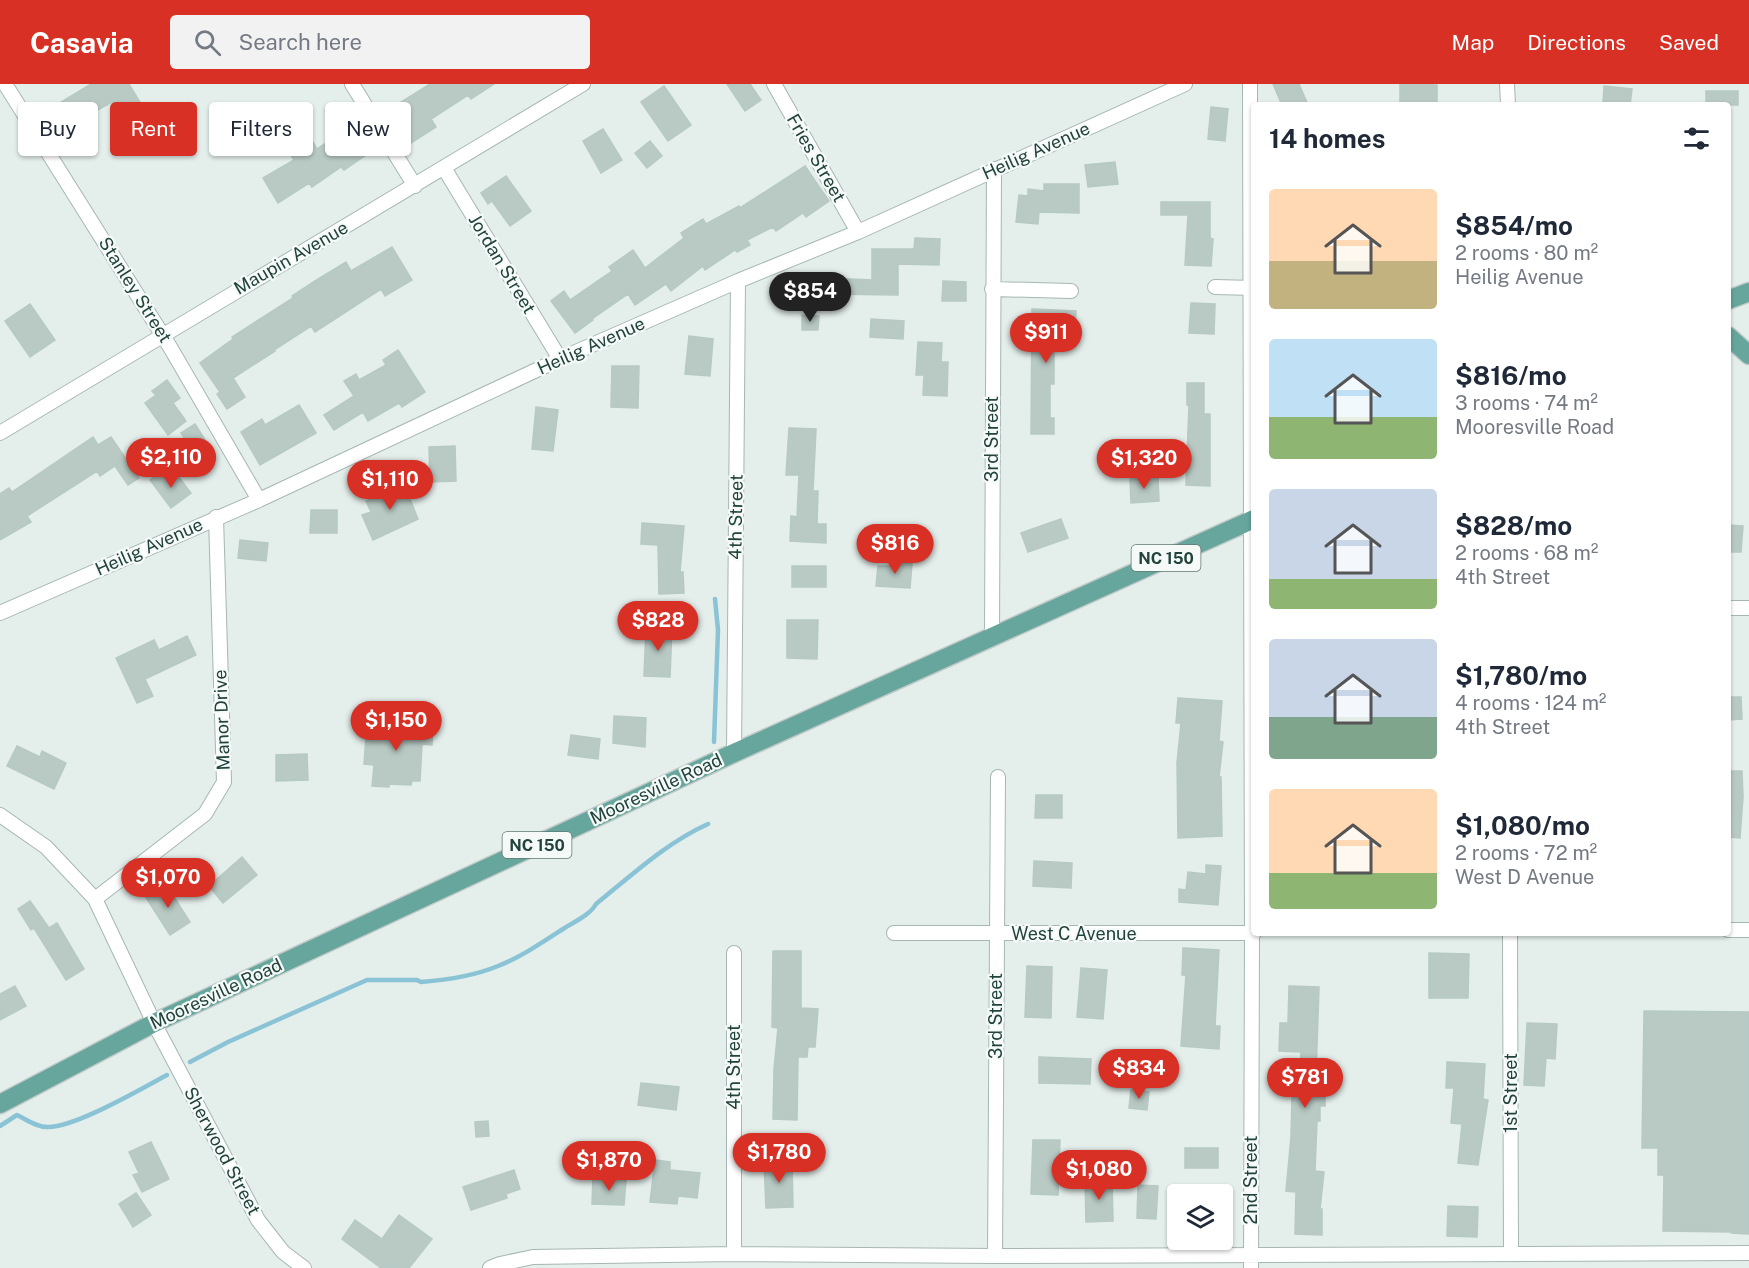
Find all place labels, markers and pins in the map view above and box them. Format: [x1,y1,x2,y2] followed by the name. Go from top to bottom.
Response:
[774,272,846,323] pin: $854
[1010,313,1082,364] pin: $911
[122,438,220,489] pin: $2,110
[1095,439,1193,490] pin: $1,320
[341,460,439,511] pin: $1,110
[859,524,931,575] pin: $816
[622,601,694,652] pin: $828
[347,701,445,752] pin: $1,150
[119,858,217,909] pin: $1,070
[1103,1049,1175,1100] pin: $834
[1269,1058,1341,1109] pin: $781
[730,1133,828,1184] pin: $1,780
[560,1141,658,1192] pin: $1,870
[1050,1150,1148,1201] pin: $1,080

